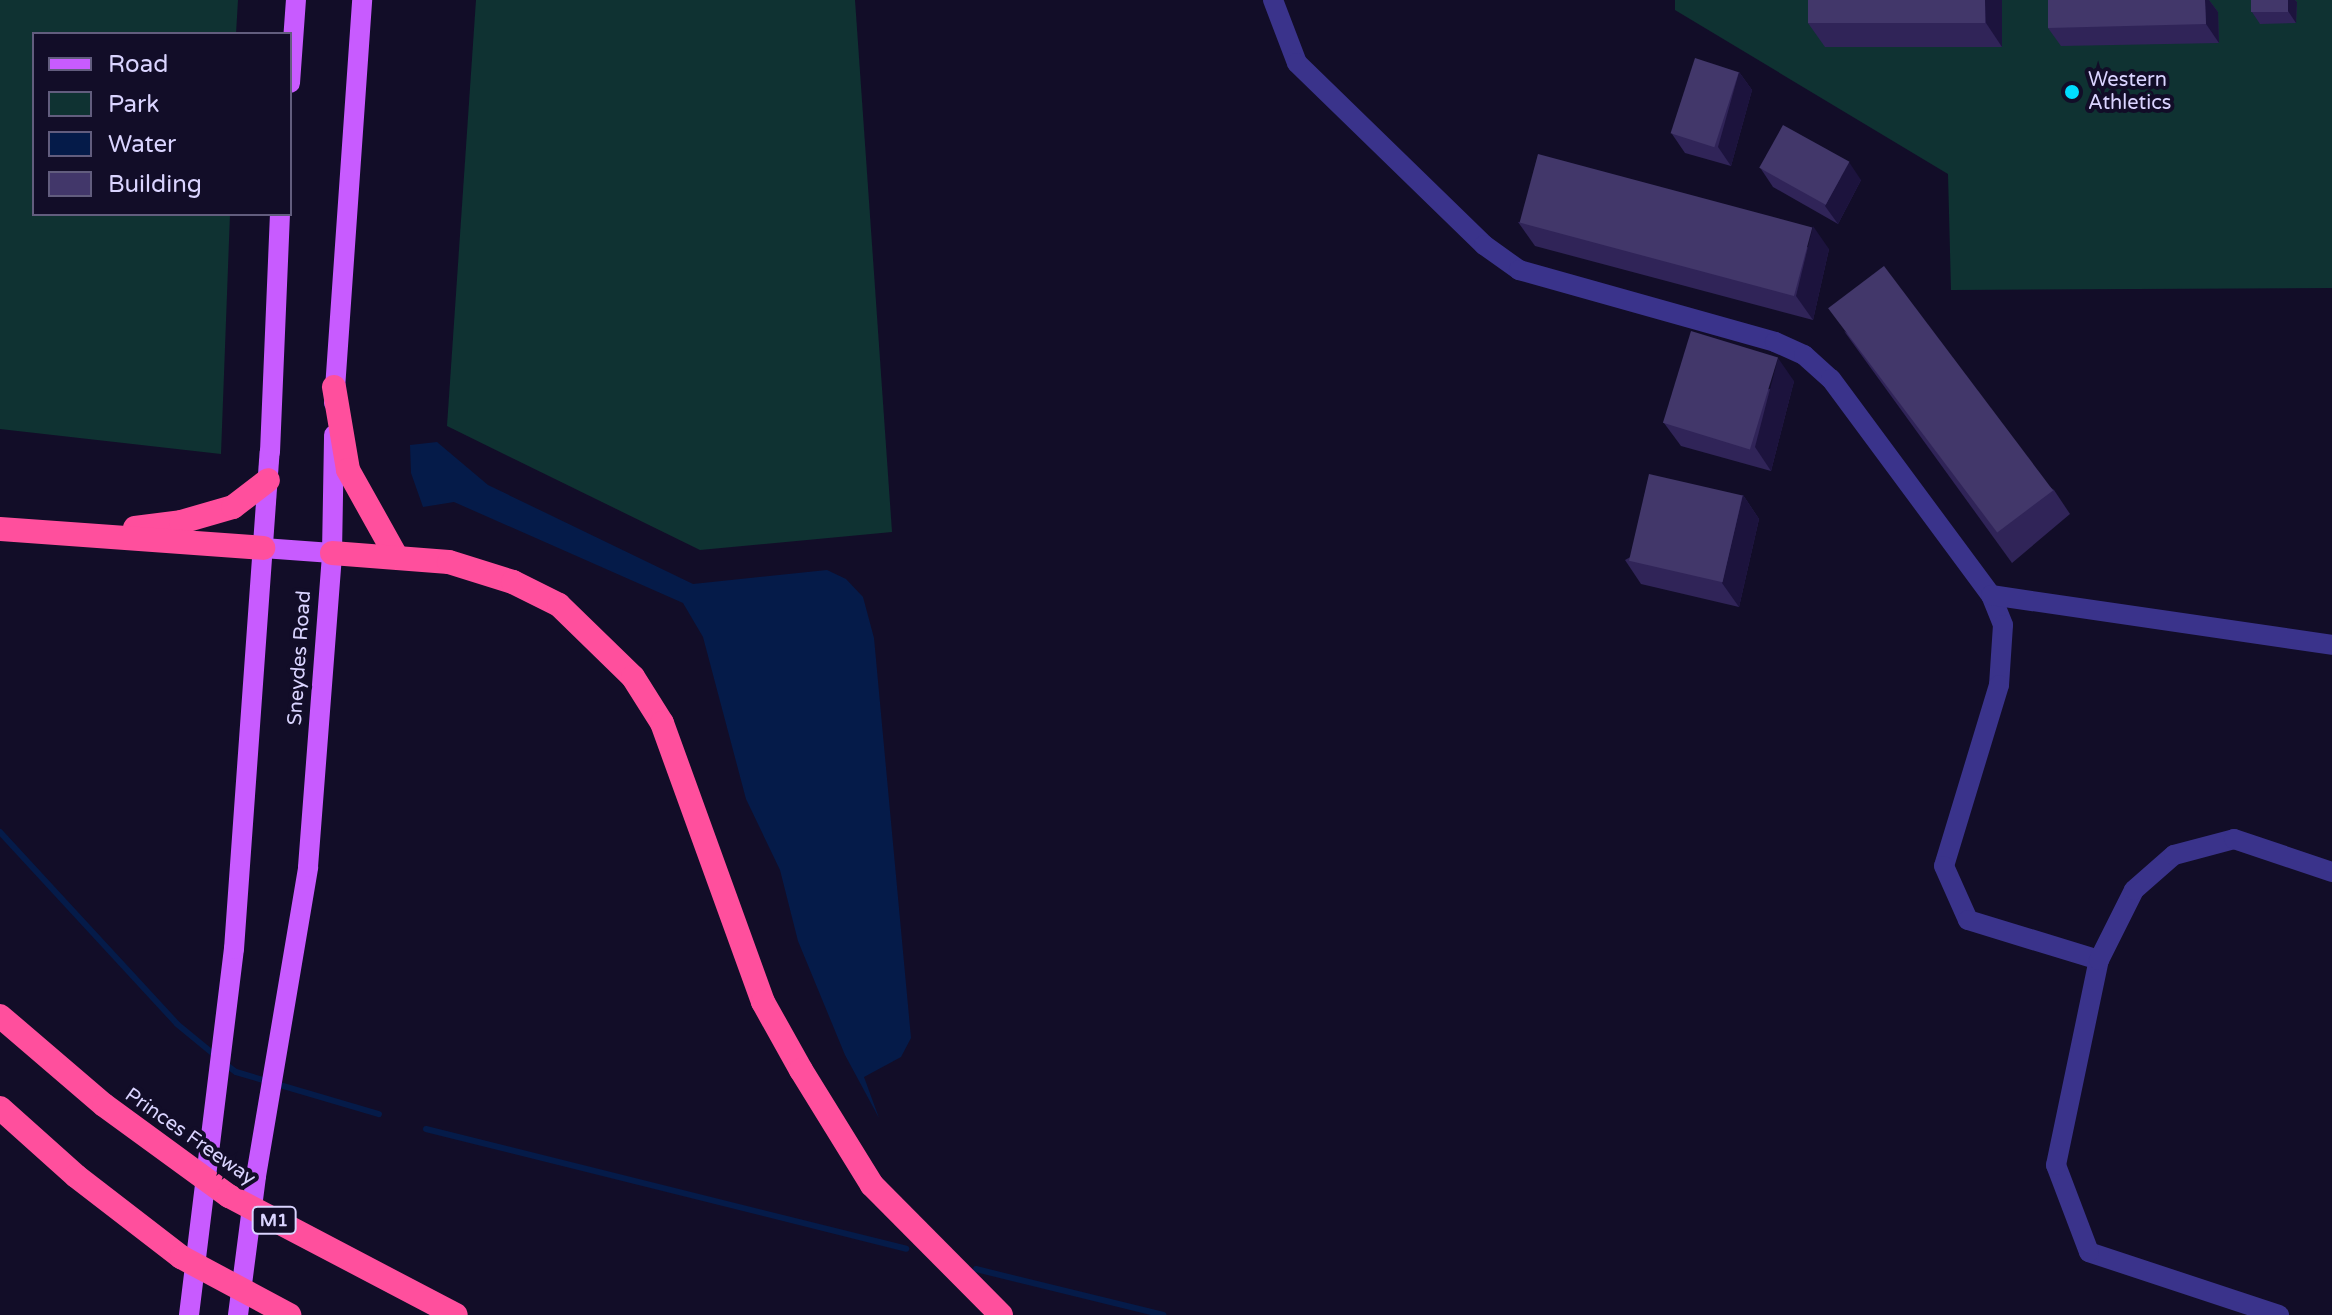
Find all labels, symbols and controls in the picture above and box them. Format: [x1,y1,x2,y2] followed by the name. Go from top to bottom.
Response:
[32,32,292,216] legend
[108,50,168,79] text: Road
[2088,68,2171,115] place label: Western Athletics
[2063,83,2081,101] marker: Western Athletics
[108,90,159,119] text: Park
[108,130,176,159] text: Water
[108,170,202,199] text: Building
[283,590,317,726] street label: Sneydes Road
[120,1083,260,1191] street label: Princes Freeway
[250,1206,298,1234] road number: M1

